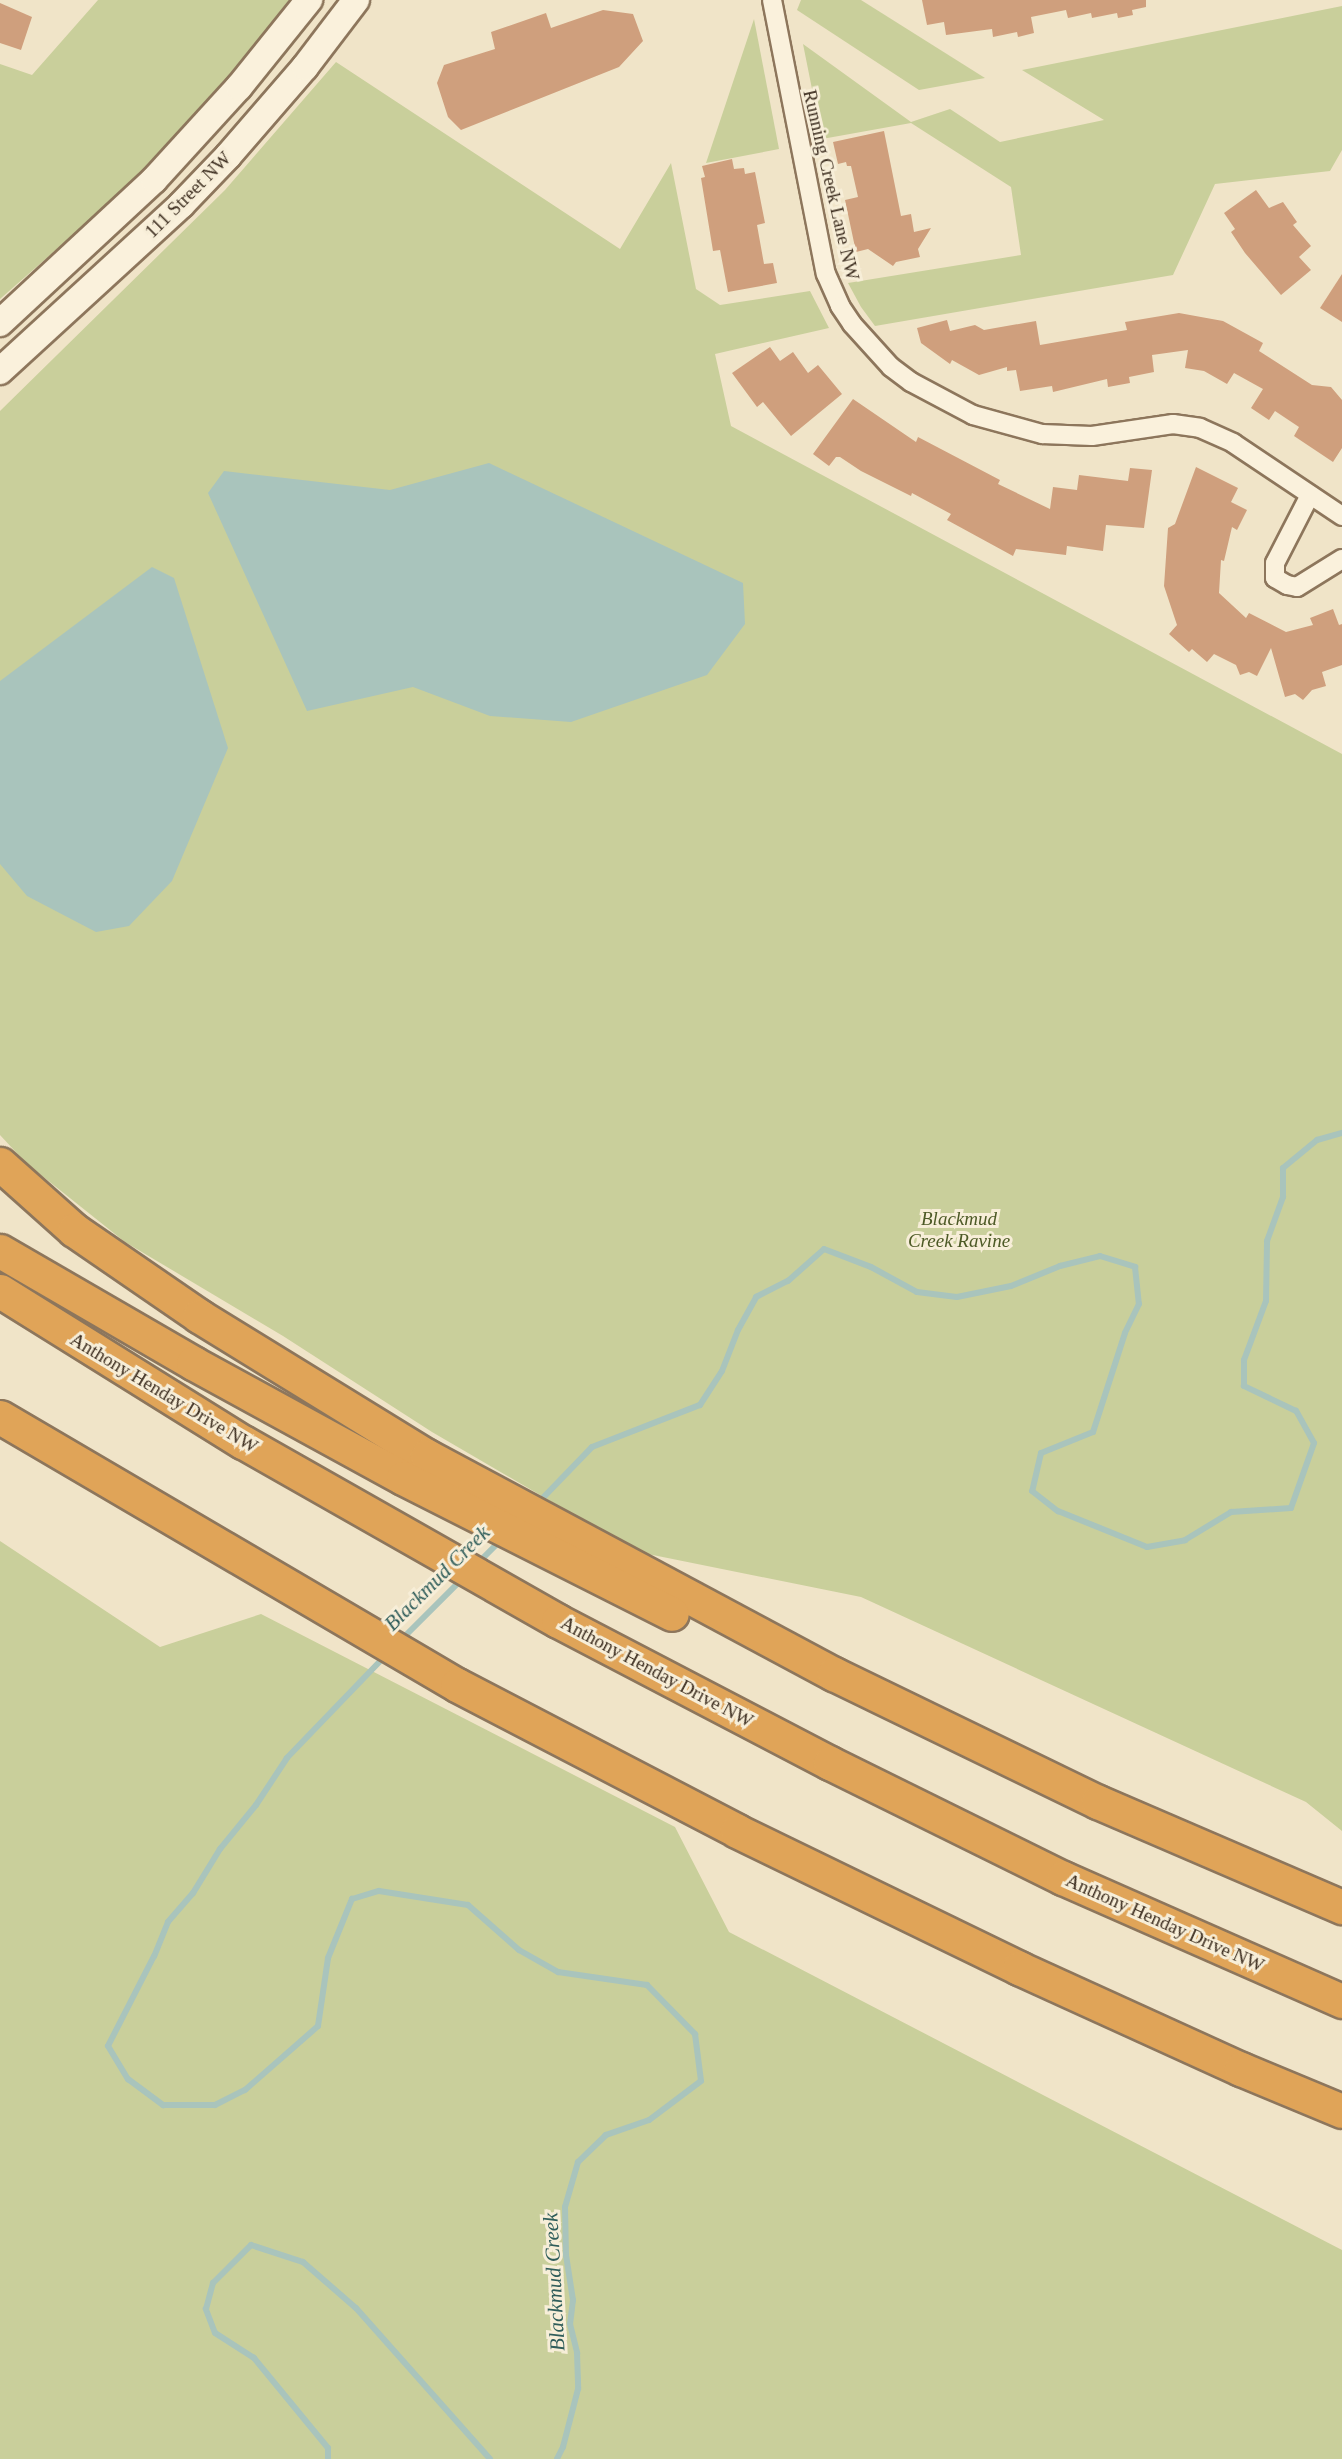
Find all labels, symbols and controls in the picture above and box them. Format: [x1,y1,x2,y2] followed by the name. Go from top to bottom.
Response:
[798,88,864,282] street label: Running Creek Lane NW
[140,147,236,243] street label: 111 Street NW
[908,1208,1010,1252] park label: Blackmud Creek Ravine
[66,1328,262,1458] street label: Anthony Henday Drive NW
[379,1520,495,1636] water label: Blackmud Creek
[557,1612,757,1732] street label: Anthony Henday Drive NW
[1062,1869,1268,1977] street label: Anthony Henday Drive NW
[538,2212,570,2352] water label: Blackmud Creek

